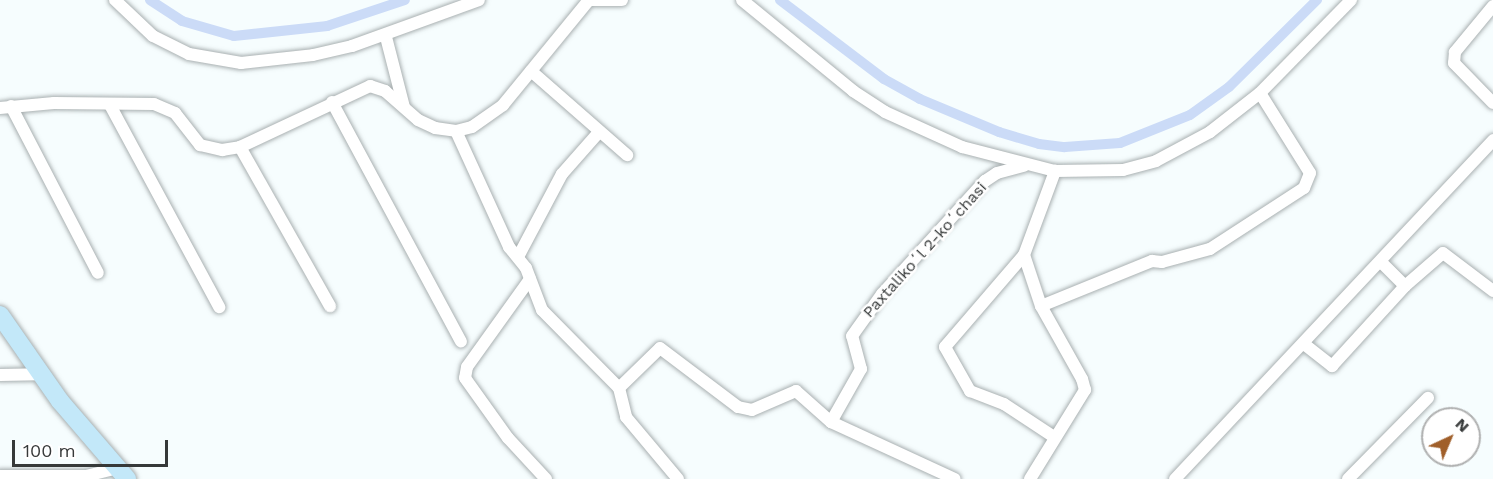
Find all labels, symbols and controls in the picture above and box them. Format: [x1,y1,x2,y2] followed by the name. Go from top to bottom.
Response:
[859,178,991,322] street label: Paxtalikoʻl 2-koʻchasi
[1421,407,1481,467] north arrow
[1452,414,1473,436] text: N
[15,428,171,466] scale bar
[23,440,76,461] text: 100 m

